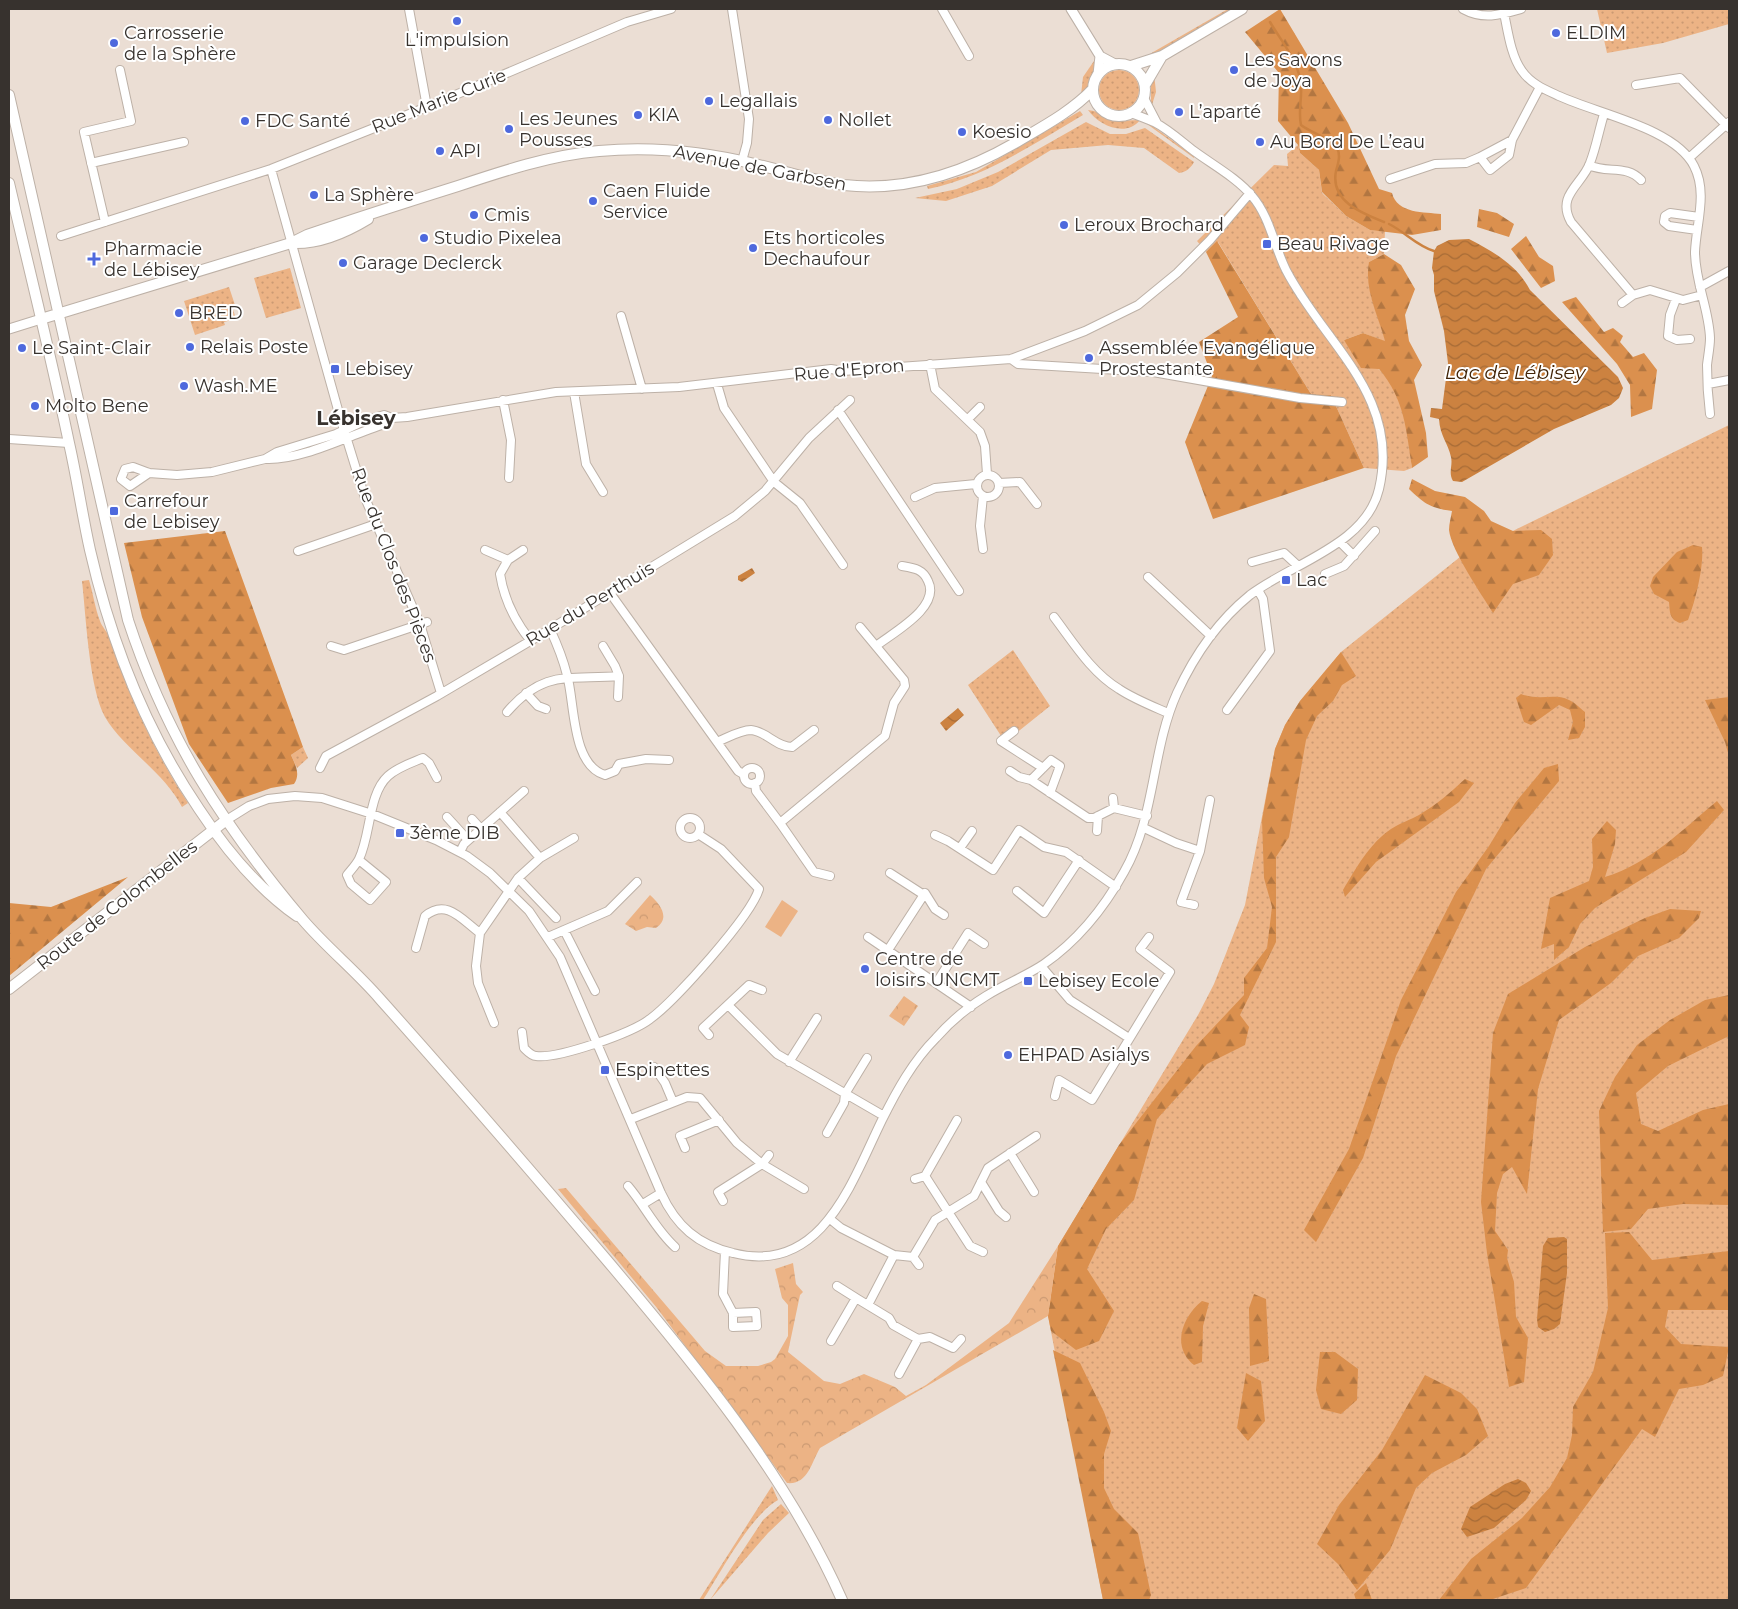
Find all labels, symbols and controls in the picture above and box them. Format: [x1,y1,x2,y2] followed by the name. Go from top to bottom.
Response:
[451,15,463,27] marker: L'impulsion
[124,22,236,65] place label: Carrosserie de la Sphère
[1566,22,1626,44] place label: ELDIM
[1550,27,1562,39] marker: ELDIM
[405,29,509,51] place label: L'impulsion
[108,37,120,49] marker: Carrosserie de la Sphère
[1244,49,1342,92] place label: Les Savons de Joya
[368,64,510,138] street label: Rue Marie Curie
[1228,64,1240,76] marker: Les Savons de Joya
[719,90,797,112] place label: Legallais
[703,95,715,107] marker: Legallais
[1189,101,1261,123] place label: L’aparté
[648,104,679,126] place label: KIA
[1173,106,1185,118] marker: L’aparté
[519,108,618,151] place label: Les Jeunes Pousses
[632,109,644,121] marker: KIA
[838,109,892,131] place label: Nollet
[255,110,351,132] place label: FDC Santé
[822,114,834,126] marker: Nollet
[239,115,251,127] marker: FDC Santé
[972,121,1031,143] place label: Koesio
[503,123,515,135] marker: Les Jeunes Pousses
[956,126,968,138] marker: Koesio
[1270,131,1425,153] place label: Au Bord De L’eau
[1254,136,1266,148] marker: Au Bord De L’eau
[450,140,481,162] place label: API
[671,140,849,196] street label: Avenue de Garbsen
[434,145,446,157] marker: API
[603,180,710,223] place label: Caen Fluide Service
[324,184,414,206] place label: La Sphère
[308,189,320,201] marker: La Sphère
[587,195,599,207] marker: Caen Fluide Service
[484,204,530,226] place label: Cmis
[468,209,480,221] marker: Cmis
[1074,214,1224,236] place label: Leroux Brochard
[1058,219,1070,231] marker: Leroux Brochard
[434,227,562,249] place label: Studio Pixelea
[763,227,885,270] place label: Ets horticoles Dechaufour
[418,232,430,244] marker: Studio Pixelea
[1277,233,1390,255] place label: Beau Rivage
[104,238,202,281] place label: Pharmacie de Lébisey
[1261,238,1273,250] marker: Beau Rivage
[747,242,759,254] marker: Ets horticoles Dechaufour
[353,252,502,274] place label: Garage Declerck
[88,253,100,265] marker: Pharmacie de Lébisey
[337,257,349,269] marker: Garage Declerck
[189,302,243,324] place label: BRED
[173,307,185,319] marker: BRED
[200,336,308,358] place label: Relais Poste
[32,337,151,359] place label: Le Saint-Clair
[1099,337,1315,380] place label: Assemblée Evangélique Prostestante
[184,341,196,353] marker: Relais Poste
[16,342,28,354] marker: Le Saint-Clair
[1083,352,1095,364] marker: Assemblée Evangélique Prostestante
[793,354,905,386] street label: Rue d'Epron
[345,358,413,380] place label: Lebisey
[1445,361,1587,384] water label: Lac de Lébisey
[329,363,341,375] marker: Lebisey
[194,375,278,397] place label: Wash.ME
[178,380,190,392] marker: Wash.ME
[45,395,149,417] place label: Molto Bene
[29,400,41,412] marker: Molto Bene
[316,406,397,430] district label: Lébisey
[347,464,441,666] street label: Rue du Clos des Pièces
[124,490,220,533] place label: Carrefour de Lebisey
[108,505,120,517] marker: Carrefour de Lebisey
[522,557,658,651] street label: Rue du Perthuis
[1296,569,1327,591] place label: Lac
[1280,574,1292,586] marker: Lac
[410,822,500,844] place label: 3ème DIB
[394,827,406,839] marker: 3ème DIB
[32,835,202,975] street label: Route de Colombelles
[875,948,1000,991] place label: Centre de loisirs UNCMT
[859,963,871,975] marker: Centre de loisirs UNCMT
[1038,970,1159,992] place label: Lebisey Ecole
[1022,975,1034,987] marker: Lebisey Ecole
[1018,1044,1150,1066] place label: EHPAD Asialys
[1002,1049,1014,1061] marker: EHPAD Asialys
[615,1059,710,1081] place label: Espinettes
[599,1064,611,1076] marker: Espinettes

